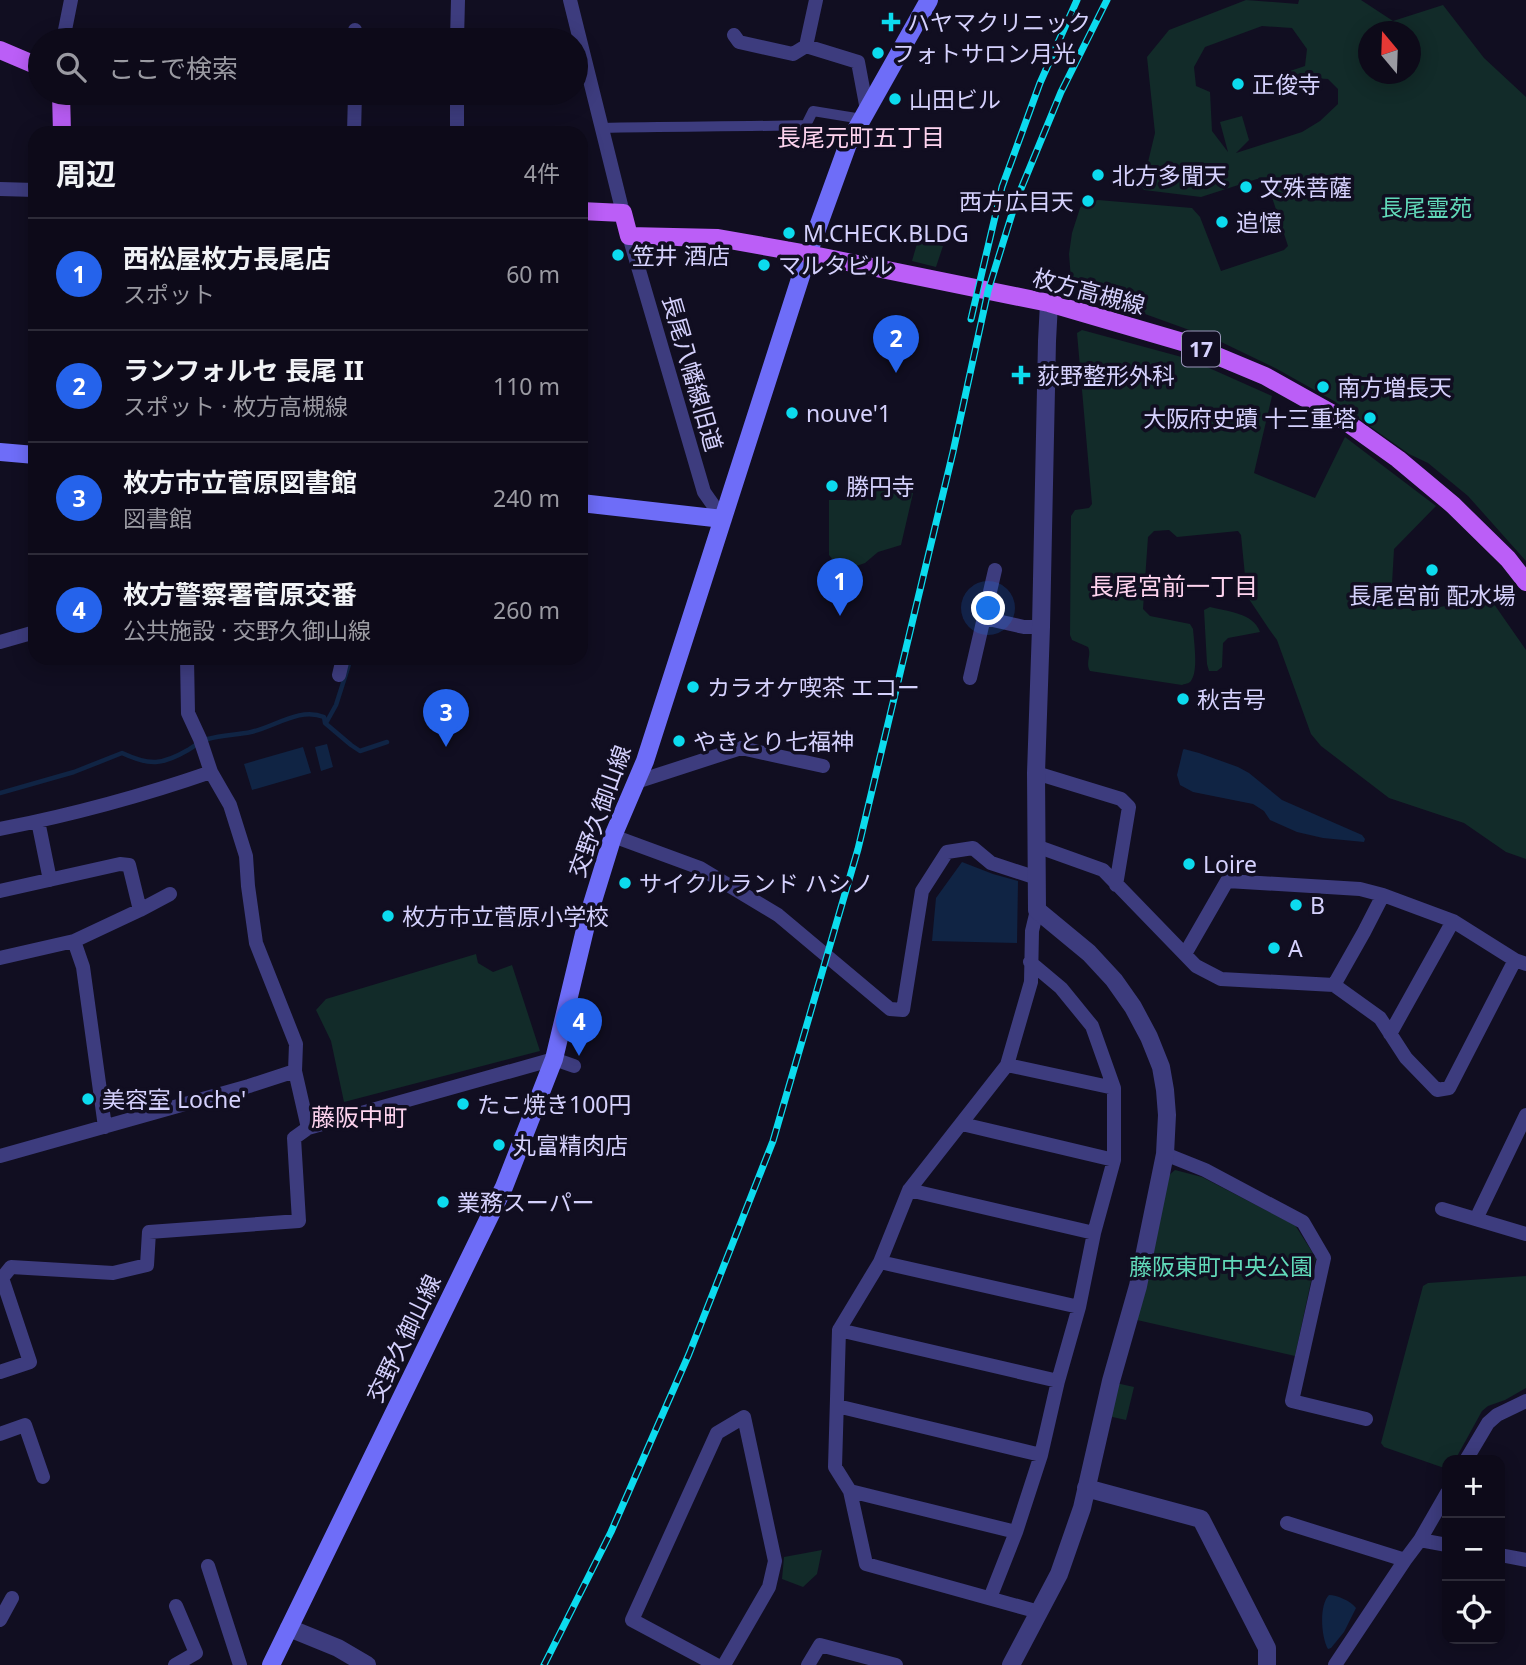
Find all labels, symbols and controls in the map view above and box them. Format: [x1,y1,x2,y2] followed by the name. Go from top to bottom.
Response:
[907,6,1091,38] place label: ハヤマクリニック
[881,12,901,32] marker: ハヤマクリニック
[1358,21,1421,84] north arrow
[28,28,588,105] search box
[892,37,1076,69] place label: フォトサロン月光
[870,45,886,61] marker: フォトサロン月光
[52,48,90,86] icon: search
[108,50,238,86] text: ここで検索
[1252,68,1321,100] place label: 正俊寺
[1230,76,1246,92] marker: 正俊寺
[909,83,1001,115] place label: 山田ビル
[887,91,903,107] marker: 山田ビル
[777,120,945,153] district label: 長尾元町五丁目
[56,153,116,194] text: 周辺
[524,157,560,189] text: 4件
[1112,159,1227,191] place label: 北方多聞天
[1090,167,1106,183] marker: 北方多聞天
[1260,171,1352,203] place label: 文殊菩薩
[1238,179,1254,195] marker: 文殊菩薩
[959,185,1074,217] place label: 西方広目天
[1380,191,1472,223] park label: 長尾霊苑
[1080,193,1096,209] marker: 西方広目天
[1236,206,1282,238] place label: 追憶
[1214,214,1230,230] marker: 追憶
[803,217,969,249] place label: M.CHECK.BLDG
[781,225,797,241] marker: M.CHECK.BLDG
[632,239,730,271] place label: 笠井 酒店
[123,240,331,276] text: 西松屋枚方長尾店
[610,247,626,263] marker: 笠井 酒店
[778,249,893,281] place label: マルタビル
[756,257,772,273] marker: マルタビル
[72,258,86,290] text: 1
[506,258,560,290] text: 60 m
[1029,261,1149,321] street label: 枚方高槻線
[123,278,215,310] text: スポット
[655,291,731,455] street label: 長尾八幡線旧道
[873,315,919,373] pin: 2
[1182,332,1220,366] road number: 17
[123,352,364,388] text: ランフォルセ 長尾 II
[1037,359,1175,391] place label: 荻野整形外科
[1011,365,1031,385] marker: 荻野整形外科
[72,370,86,402] text: 2
[493,370,560,402] text: 110 m
[1337,371,1452,403] place label: 南方増長天
[1315,379,1331,395] marker: 南方増長天
[123,390,348,422] text: スポット · 枚方高槻線
[806,397,891,429] place label: nouve'1
[1143,402,1356,434] place label: 大阪府史蹟 十三重塔
[784,405,800,421] marker: nouve'1
[1362,410,1378,426] marker: 大阪府史蹟 十三重塔
[123,464,357,500] text: 枚方市立菅原図書館
[846,470,915,502] place label: 勝円寺
[824,478,840,494] marker: 勝円寺
[72,482,86,514] text: 3
[493,482,560,514] text: 240 m
[123,502,192,534] text: 図書館
[817,558,863,616] pin: 1
[1424,562,1440,578] marker: 長尾宮前 配水場
[1090,569,1258,602] district label: 長尾宮前一丁目
[123,576,357,612] text: 枚方警察署菅原交番
[1349,579,1515,611] place label: 長尾宮前 配水場
[971,591,1005,625] your location
[72,594,86,626] text: 4
[493,594,560,626] text: 260 m
[123,614,371,646] text: 公共施設 · 交野久御山線
[707,671,920,703] place label: カラオケ喫茶 エコー
[685,679,701,695] marker: カラオケ喫茶 エコー
[1197,683,1266,715] place label: 秋吉号
[423,689,469,747] pin: 3
[1175,691,1191,707] marker: 秋吉号
[693,725,854,757] place label: やきとり七福神
[671,733,687,749] marker: やきとり七福神
[560,741,638,881] street label: 交野久御山線
[1203,848,1257,880] place label: Loire
[1181,856,1197,872] marker: Loire
[639,867,874,899] place label: サイクルランド ハシノ
[617,875,633,891] marker: サイクルランド ハシノ
[1310,889,1325,921] place label: B
[1288,897,1304,913] marker: B
[402,900,609,932] place label: 枚方市立菅原小学校
[380,908,396,924] marker: 枚方市立菅原小学校
[1288,932,1303,964] place label: A
[1266,940,1282,956] marker: A
[556,998,602,1056] pin: 4
[102,1083,246,1115] place label: 美容室 Loche'
[477,1088,631,1120] place label: たこ焼き100円
[80,1091,96,1107] marker: 美容室 Loche'
[455,1096,471,1112] marker: たこ焼き100円
[311,1100,407,1133] district label: 藤阪中町
[513,1129,628,1161] place label: 丸富精肉店
[491,1137,507,1153] marker: 丸富精肉店
[457,1186,595,1218] place label: 業務スーパー
[435,1194,451,1210] marker: 業務スーパー
[1129,1250,1313,1282] park label: 藤阪東町中央公園
[358,1269,448,1407] street label: 交野久御山線
[1442,1455,1505,1644] map controls
[1442,1455,1505,1518] button: +
[1442,1518,1505,1581] button: −
[1442,1581,1505,1644] button: locate

